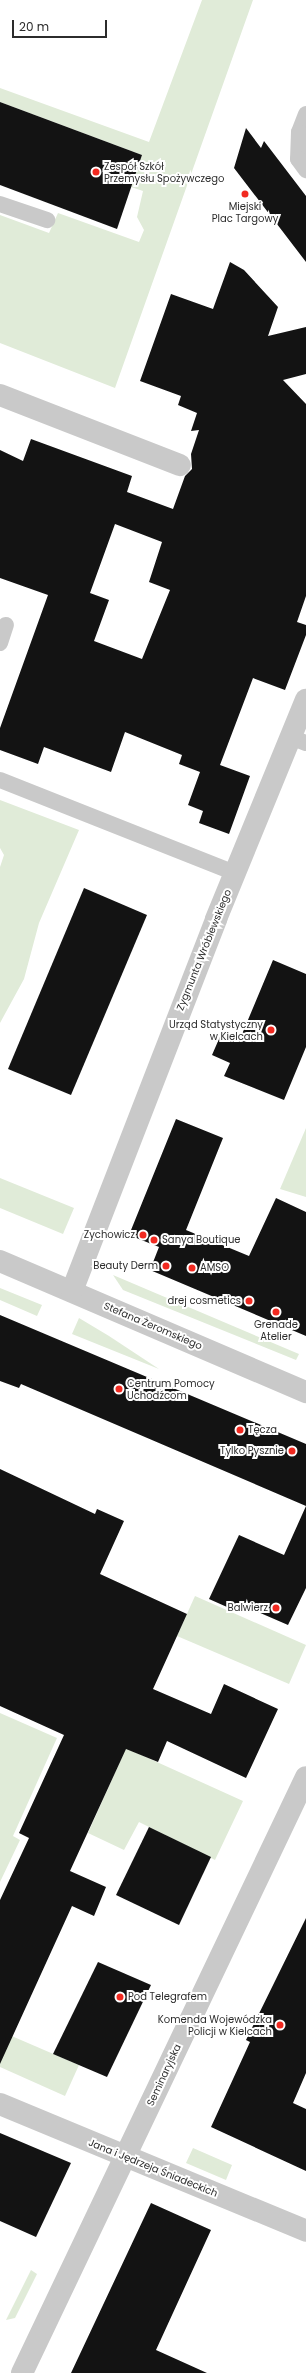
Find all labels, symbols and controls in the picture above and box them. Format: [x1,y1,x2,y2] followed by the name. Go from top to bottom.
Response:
[14,12,109,38] scale bar
[19,18,49,35] text: 20 m
[104,160,224,184] place label: Zespół Szkół Przemysłu Spożywczego
[91,167,101,177] marker: Zespół Szkół Przemysłu Spożywczego
[240,189,250,199] marker: Miejski Plac Targowy
[212,200,278,224] place label: Miejski Plac Targowy
[174,888,234,1012] street label: Zygmunta Wróblewskiego
[169,1018,263,1042] place label: Urząd Statystyczny w Kielcach
[266,1025,276,1035] marker: Urząd Statystyczny w Kielcach
[84,1229,135,1241] place label: Zychowicz
[138,1230,148,1240] marker: Zychowicz
[162,1234,240,1246] place label: Sanya Boutique
[149,1235,159,1245] marker: Sanya Boutique
[93,1260,158,1272] place label: Beauty Derm
[161,1261,171,1271] marker: Beauty Derm
[200,1262,229,1274] place label: AMSO
[187,1263,197,1273] marker: AMSO
[168,1295,241,1307] place label: drej cosmetics
[244,1296,254,1306] marker: drej cosmetics
[102,1300,204,1352] street label: Stefana Żeromskiego
[271,1307,281,1317] marker: Grenade Atelier
[254,1318,298,1342] place label: Grenade Atelier
[127,1377,215,1400] place label: Centrum Pomocy Uchodźcom
[114,1384,124,1394] marker: Centrum Pomocy Uchodźcom
[248,1424,277,1436] place label: Tęcza
[235,1425,245,1435] marker: Tęcza
[220,1445,284,1457] place label: Tylko Pysznie
[287,1446,297,1456] marker: Tylko Pysznie
[228,1602,268,1614] place label: Balwierz
[271,1603,281,1613] marker: Balwierz
[128,1991,207,2003] place label: Pod Telegrafem
[115,1992,125,2002] marker: Pod Telegrafem
[158,2013,272,2036] place label: Komenda Wojewódzka Policji w Kielcach
[275,2020,285,2030] marker: Komenda Wojewódzka Policji w Kielcach
[144,2042,184,2108] street label: Seminaryjska
[87,2137,219,2199] street label: Jana i Jędrzeja Śniadeckich

